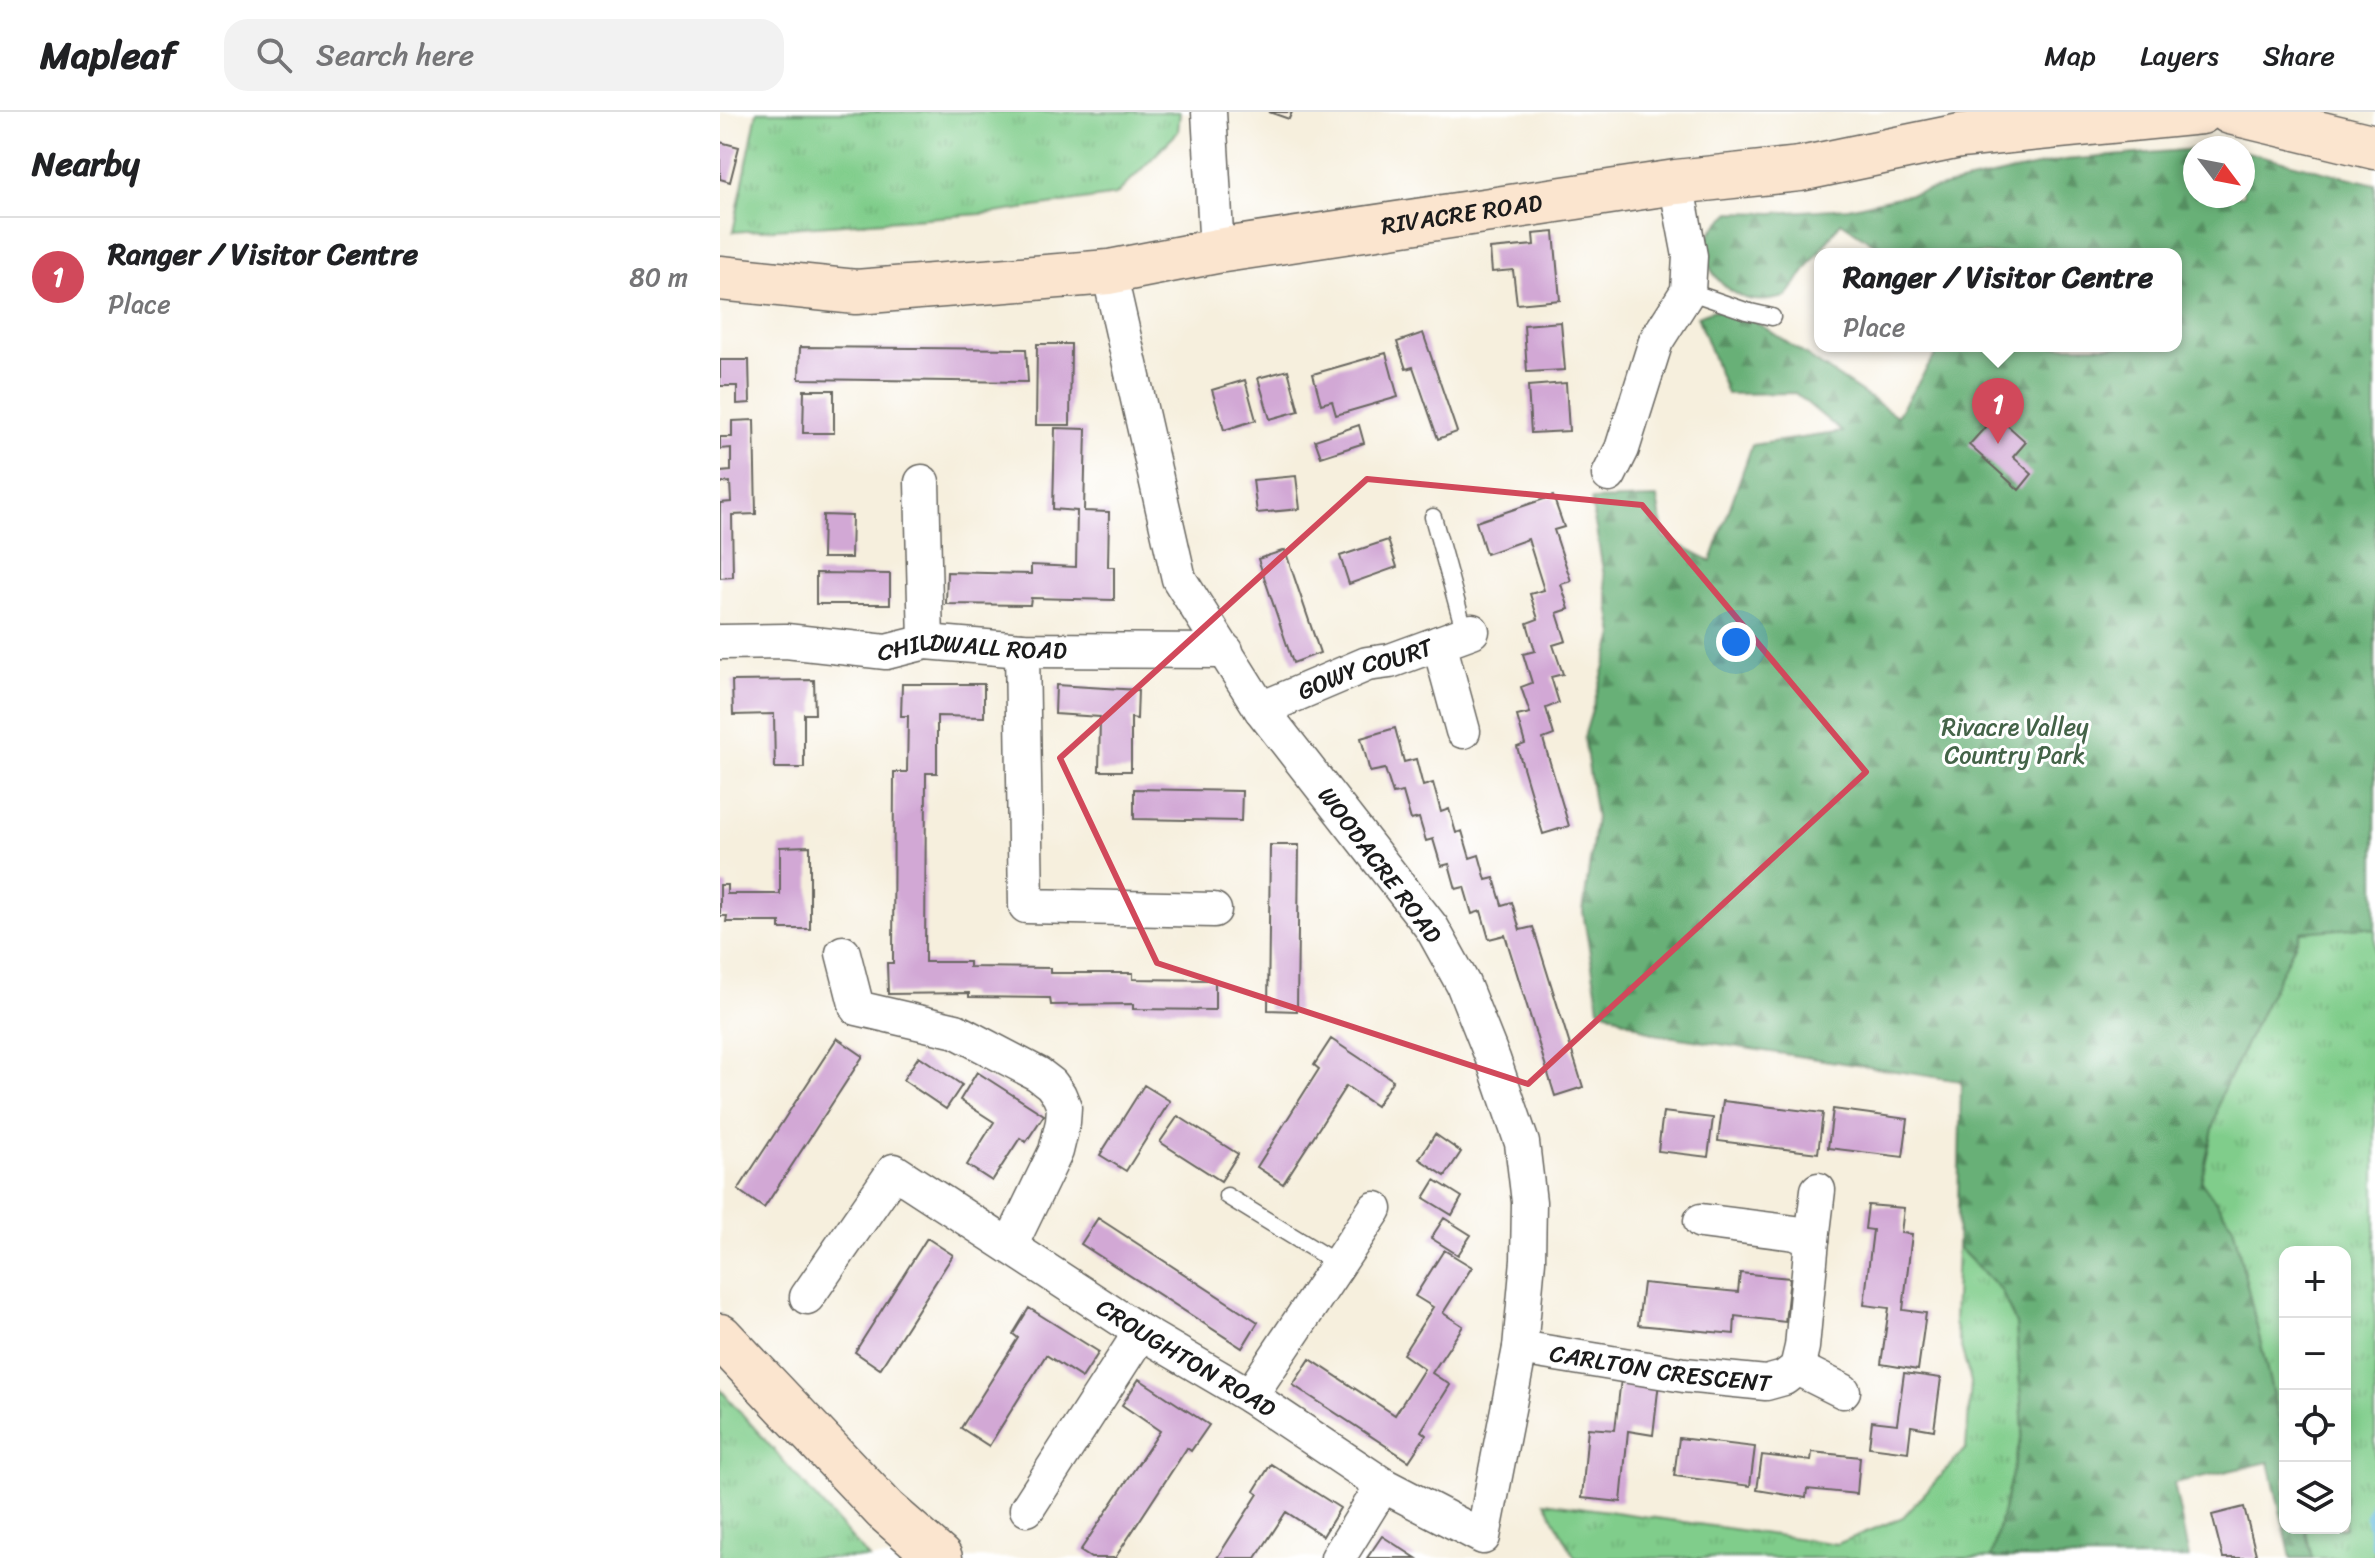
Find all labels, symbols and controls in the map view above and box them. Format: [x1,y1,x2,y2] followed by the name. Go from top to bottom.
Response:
[224,19,784,91] search box
[40,22,176,89] text: Mapleaf
[316,28,474,82] text: Search here
[2044,31,2096,80] text: Map
[2140,31,2219,80] text: Layers
[2263,31,2335,80] text: Share
[252,33,296,77] icon: search
[32,134,140,194] text: Nearby
[2183,136,2255,208] north arrow
[1378,181,1545,247] street label: RIVACRE ROAD
[108,227,418,281] text: Ranger / Visitor Centre
[1814,248,2182,352] popup
[1843,250,2153,304] text: Ranger / Visitor Centre
[52,254,64,300] text: 1
[629,254,688,300] text: 80 m
[108,281,171,327] text: Place
[1843,304,1906,350] text: Place
[1972,378,2024,444] pin: 1
[876,621,1067,674] street label: CHILDWALL ROAD
[1716,622,1756,662] your location
[1291,625,1441,712] street label: GOWY COURT
[1942,706,2089,776] park label: Rivacre Valley Country Park
[1307,777,1453,953] street label: WOODACRE ROAD
[2279,1246,2351,1534] map controls
[2279,1246,2351,1318] button: +
[1088,1287,1285,1429] street label: CROUGHTON ROAD
[2279,1318,2351,1390] button: −
[1547,1332,1774,1404] street label: CARLTON CRESCENT
[2279,1390,2351,1462] button: locate
[2279,1462,2351,1534] button: layers

